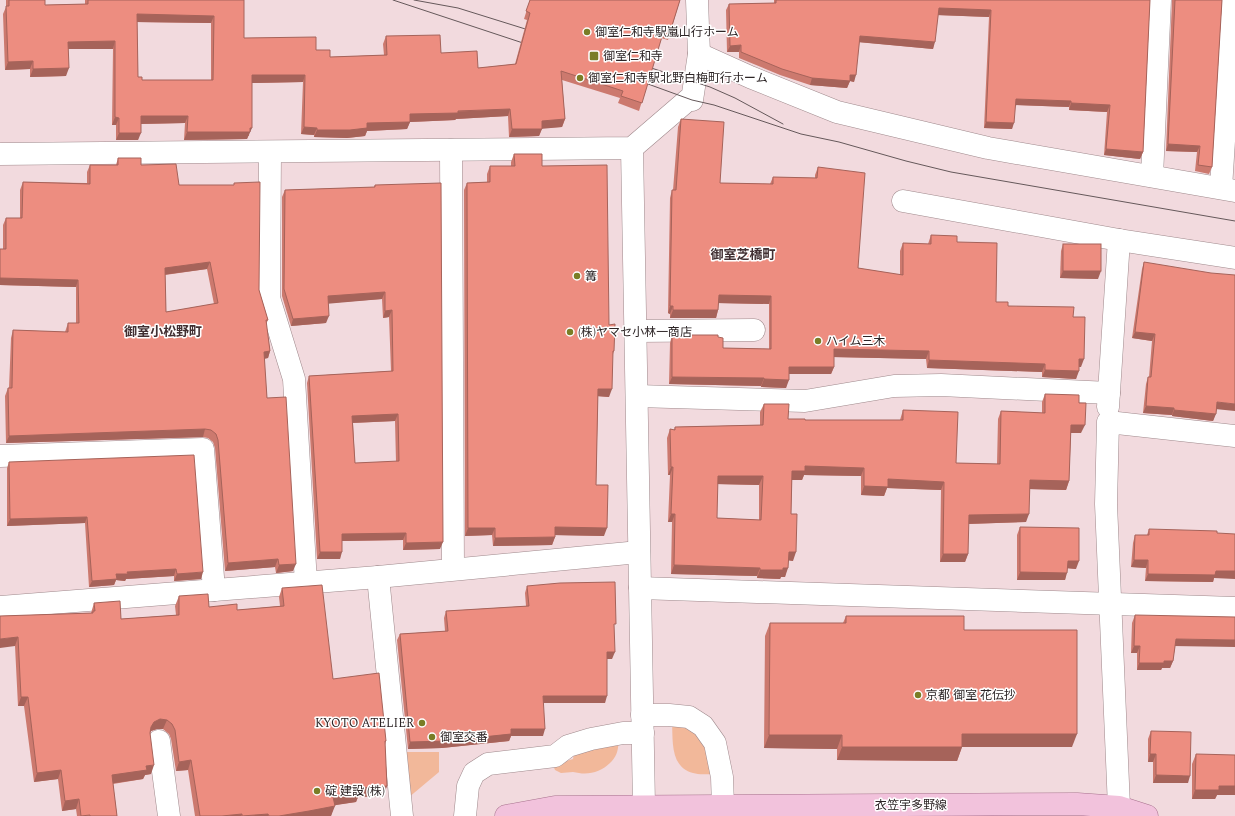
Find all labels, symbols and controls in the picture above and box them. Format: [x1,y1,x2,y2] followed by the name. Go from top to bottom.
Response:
[595,23,739,42] place label: 御室仁和寺駅嵐山行ホーム
[582,27,592,37] marker: 御室仁和寺駅嵐山行ホーム
[603,47,663,66] place label: 御室仁和寺
[588,50,600,62] marker: 御室仁和寺
[588,69,768,88] place label: 御室仁和寺駅北野白梅町行ホーム
[575,73,585,83] marker: 御室仁和寺駅北野白梅町行ホーム
[710,245,776,265] district label: 御室芝橋町
[585,267,597,286] place label: 篝
[572,271,582,281] marker: 篝
[124,322,202,342] district label: 御室小松野町
[578,323,692,342] place label: (株)ヤマセ小林一商店
[565,327,575,337] marker: (株)ヤマセ小林一商店
[826,332,886,351] place label: ハイム三木
[813,336,823,346] marker: ハイム三木
[926,686,1016,705] place label: 京都 御室 花伝抄
[913,690,923,700] marker: 京都 御室 花伝抄
[315,714,414,733] place label: KYOTO ATELIER
[417,718,427,728] marker: KYOTO ATELIER
[440,728,488,747] place label: 御室交番
[427,732,437,742] marker: 御室交番
[325,782,385,801] place label: 碇 建設 (株)
[312,786,322,796] marker: 碇 建設 (株)
[875,796,947,815] street label: 衣笠宇多野線

